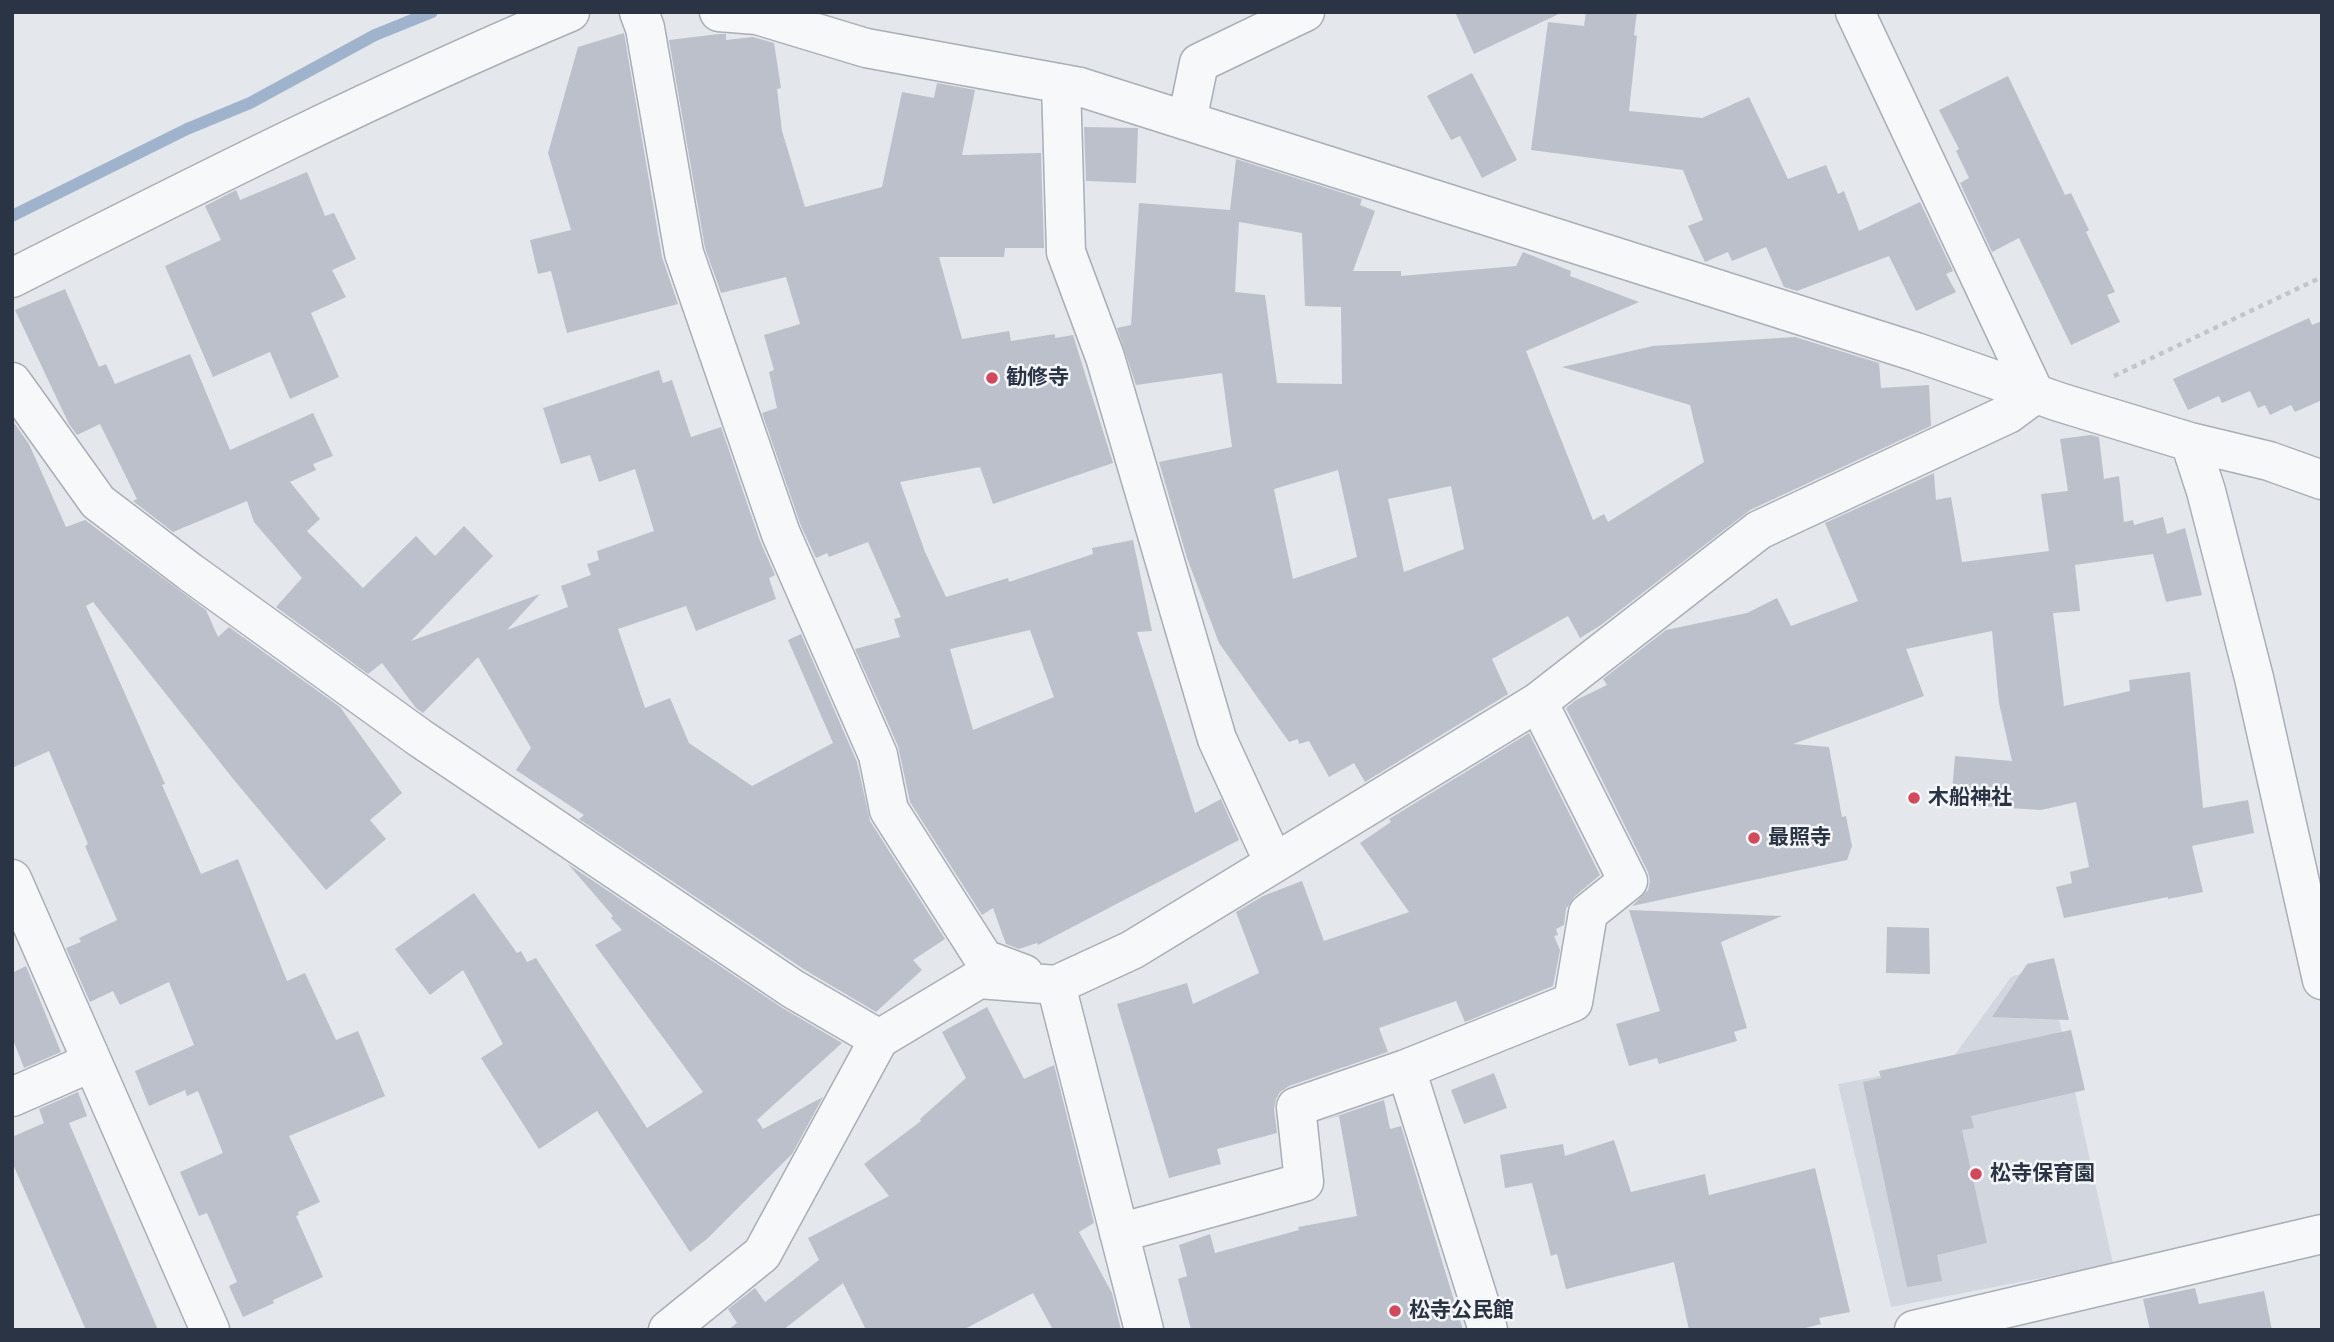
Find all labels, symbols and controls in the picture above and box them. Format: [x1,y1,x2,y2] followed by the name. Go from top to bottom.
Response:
[1006,365,1069,391] place label: 勧修寺
[984,370,1000,386] marker: 勧修寺
[1928,785,2012,811] place label: 木船神社
[1906,790,1922,806] marker: 木船神社
[1768,825,1831,851] place label: 最照寺
[1746,830,1762,846] marker: 最照寺
[1990,1161,2095,1187] place label: 松寺保育園
[1968,1166,1984,1182] marker: 松寺保育園
[1409,1298,1514,1324] place label: 松寺公民館
[1387,1303,1403,1319] marker: 松寺公民館

